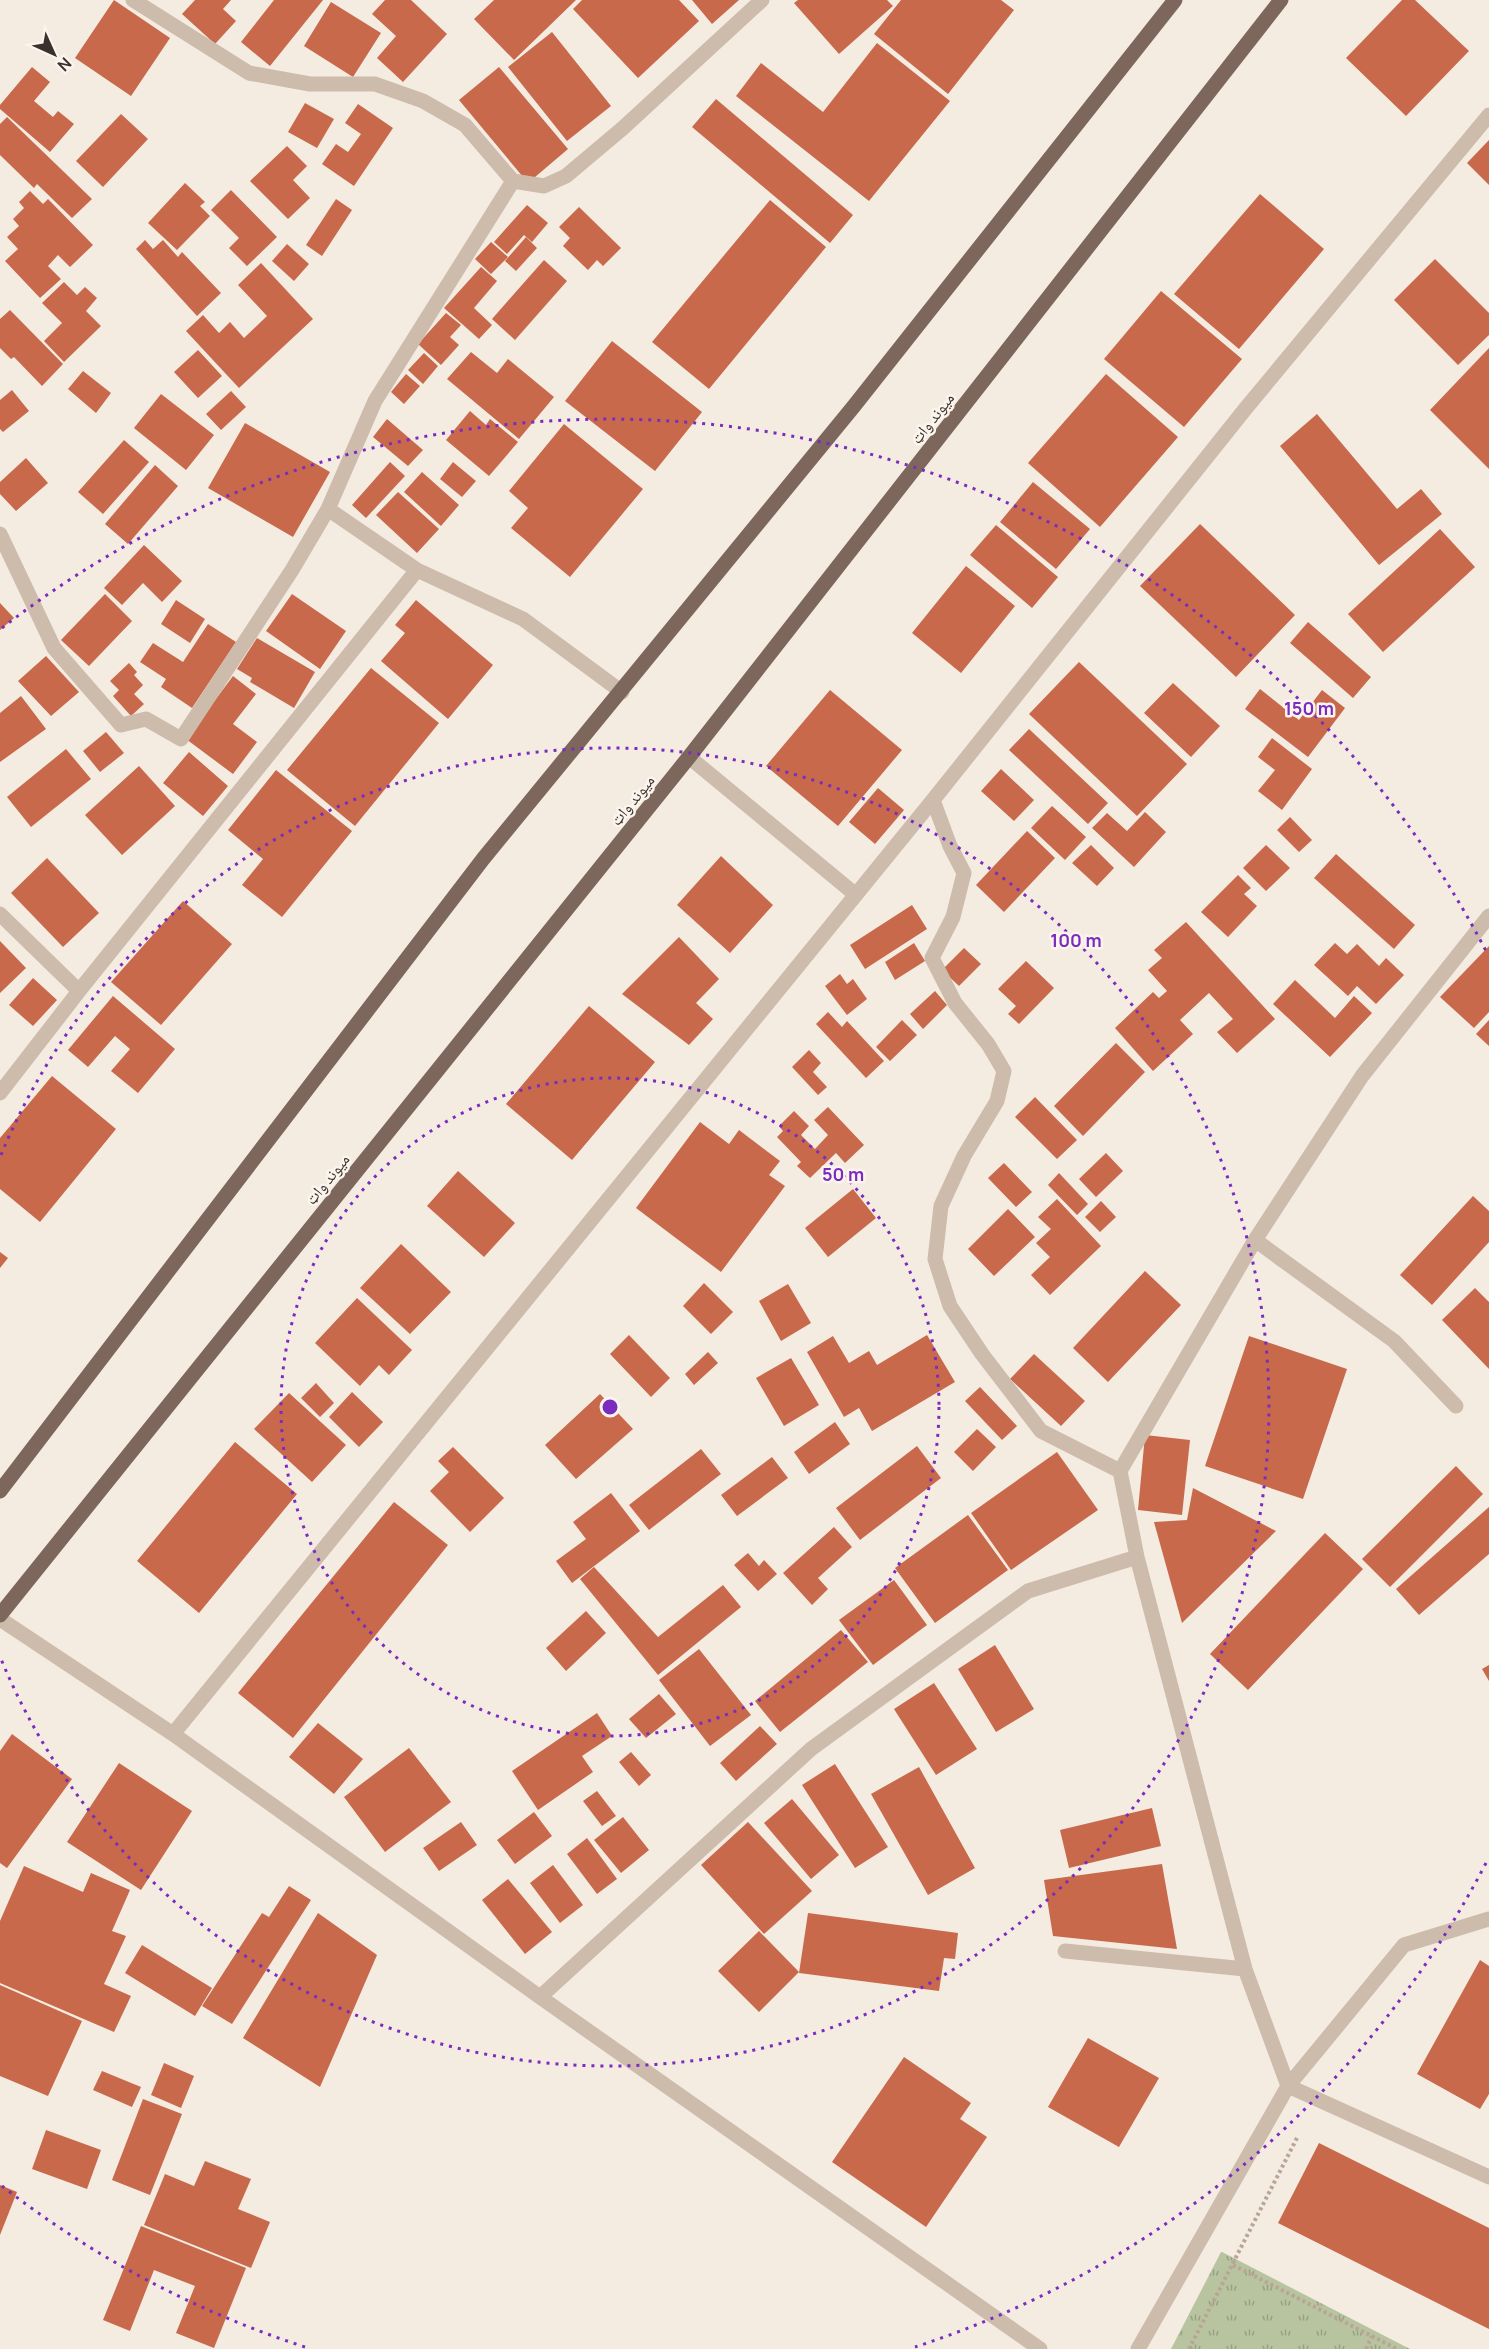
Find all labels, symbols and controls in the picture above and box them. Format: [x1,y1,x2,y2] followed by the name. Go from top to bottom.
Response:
[24,24,84,84] north arrow
[53,53,76,76] text: N
[905,388,959,448] street label: میوند واټ
[1284,696,1334,720] text: 150 m
[605,770,659,830] street label: میوند واټ
[1050,928,1102,952] text: 100 m
[300,1149,354,1209] street label: میوند واټ
[822,1162,864,1186] text: 50 m
[600,1397,620,1417] centre of rings

